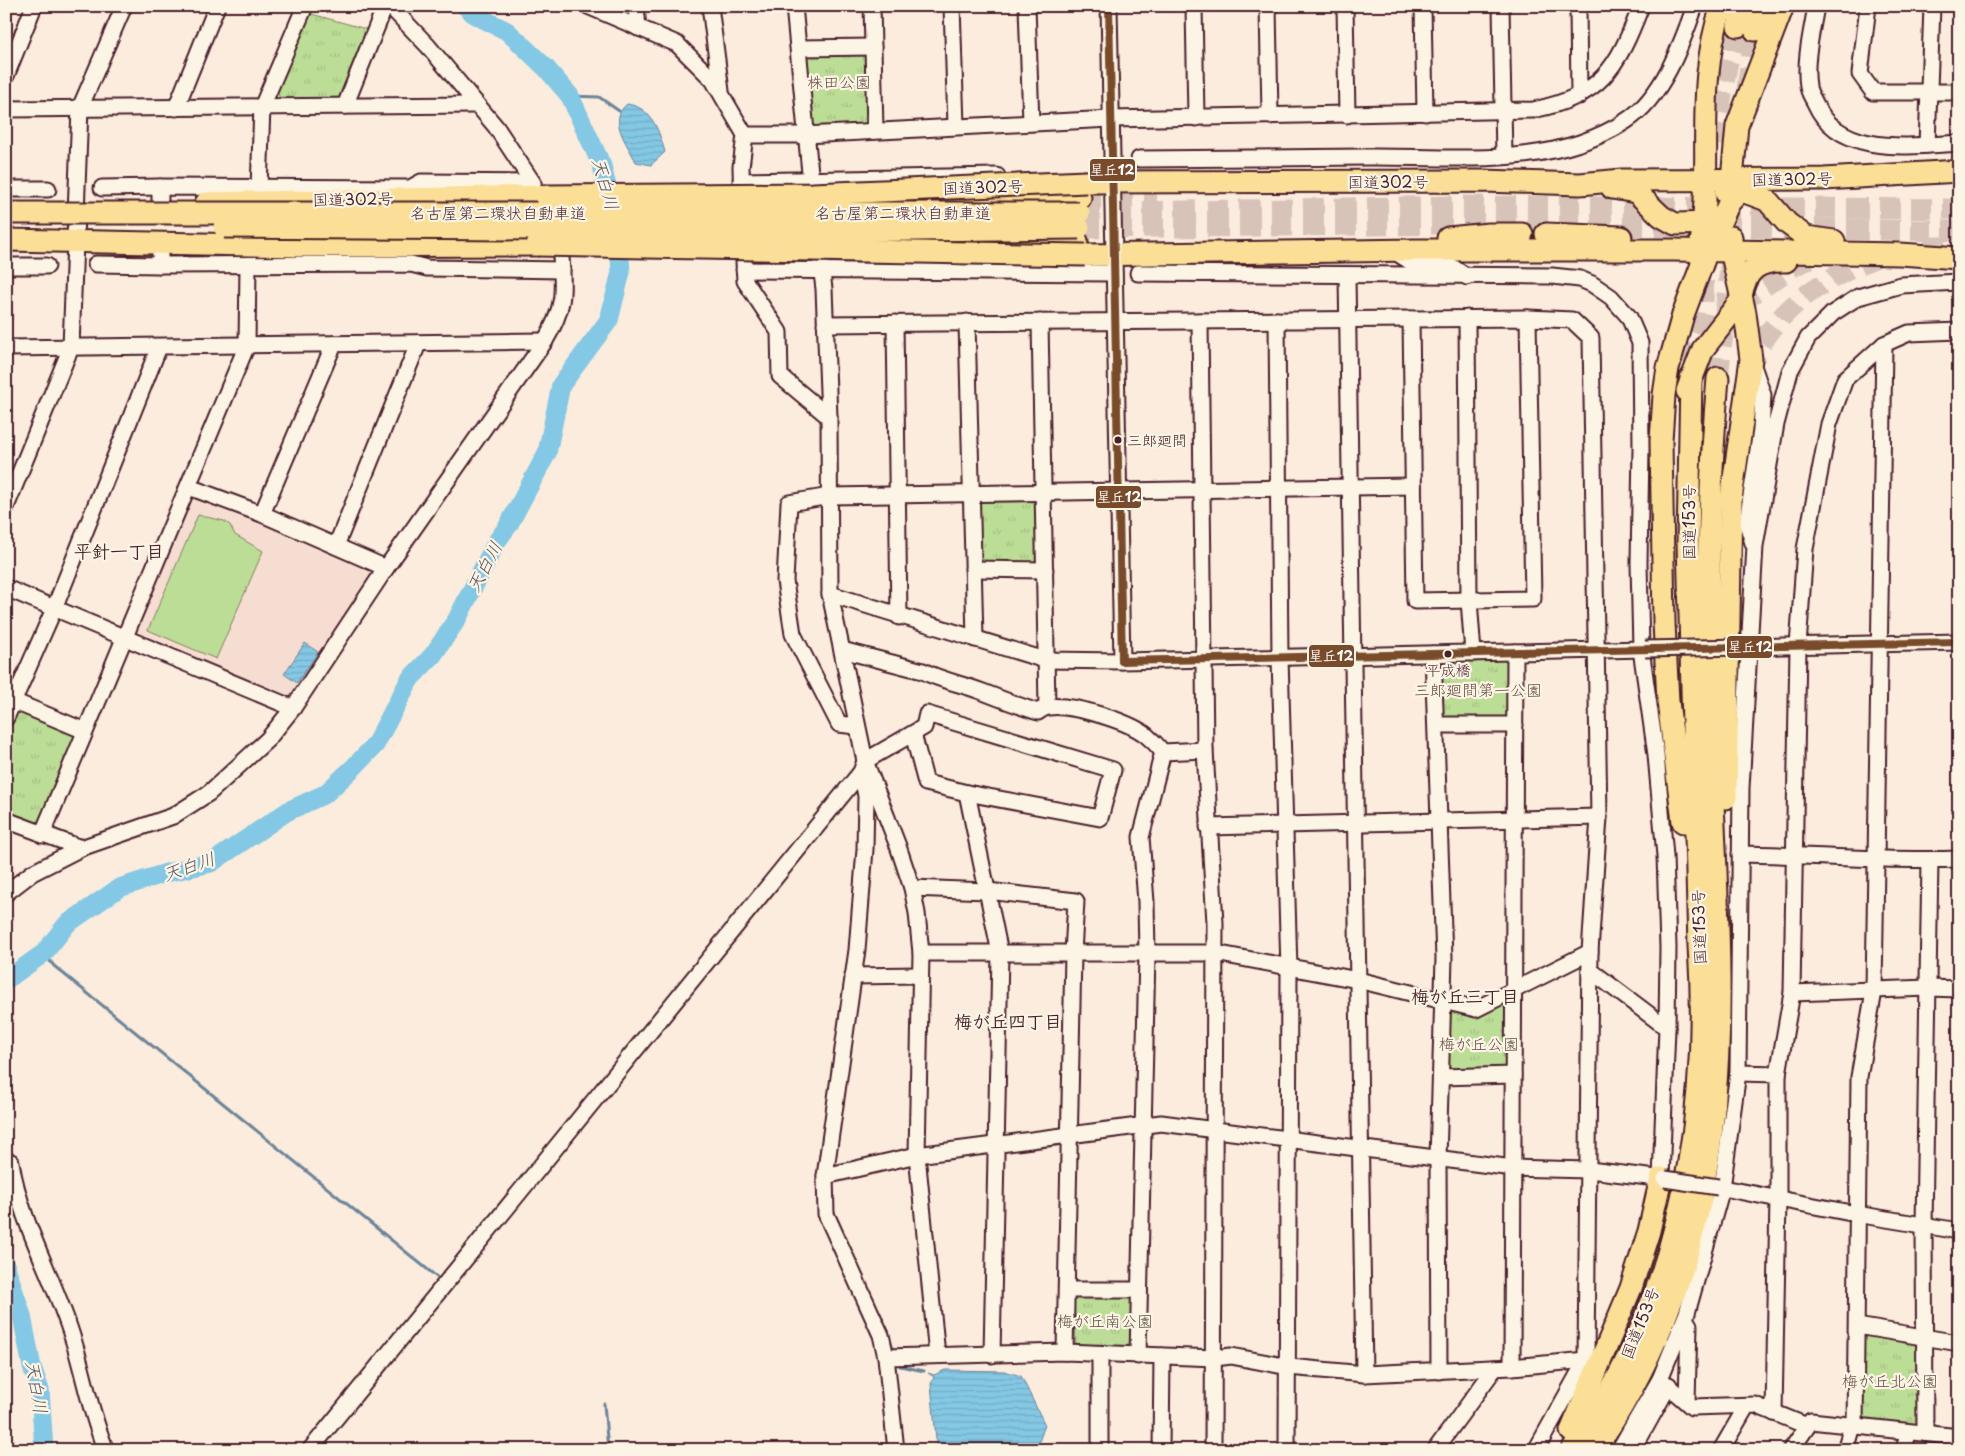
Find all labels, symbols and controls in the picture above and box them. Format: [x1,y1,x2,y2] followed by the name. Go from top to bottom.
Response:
[807,69,871,93] park label: 株田公園
[586,154,627,213] water label: 天白川
[1089,158,1136,182] line badge: 星丘12
[1090,159,1134,180] text: 星丘12
[1751,165,1833,191] street label: 国道302号
[1347,169,1429,193] street label: 国道302号
[942,173,1024,199] street label: 国道302号
[312,185,394,211] street label: 国道302号
[410,200,586,224] street label: 名古屋第二環状自動車道
[815,200,991,224] street label: 名古屋第二環状自動車道
[1127,428,1187,451] place label: 三郎廻間
[1113,435,1123,445] marker: 三郎廻間
[1676,484,1700,560] street label: 国道153号
[1095,485,1142,509] line badge: 星丘12
[1097,486,1141,507] text: 星丘12
[459,536,508,596] water label: 天白川
[74,537,164,564] district label: 平針一丁目
[1726,635,1773,659] line badge: 星丘12
[1728,636,1772,657] text: 星丘12
[1308,644,1355,668] line badge: 星丘12
[1309,645,1353,666] text: 星丘12
[1443,649,1453,659] marker: 平成橋
[1425,658,1471,681] place label: 平成橋
[1414,677,1542,701] park label: 三郎廻間第一公園
[159,844,218,887] water label: 天白川
[1685,889,1711,966] street label: 国道153号
[1411,982,1519,1009] district label: 梅が丘三丁目
[954,1007,1062,1034] district label: 梅が丘四丁目
[1439,1031,1519,1055] park label: 梅が丘公園
[1614,1283,1664,1362] street label: 国道153号
[1057,1308,1153,1332] park label: 梅が丘南公園
[19,1358,55,1416] water label: 天白川
[1842,1368,1938,1392] park label: 梅が丘北公園

